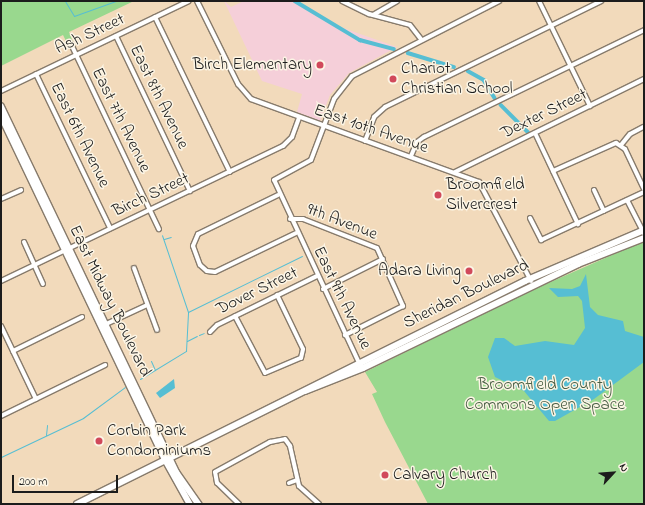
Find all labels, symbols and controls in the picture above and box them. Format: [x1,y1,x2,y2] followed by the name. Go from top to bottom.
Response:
[52,9,128,59] street label: Ash Street
[125,42,193,152] street label: East 8th Avenue
[193,55,312,75] place label: Birch Elementary
[401,59,513,99] place label: Chariot Christian School
[315,60,325,70] marker: Birch Elementary
[87,64,155,176] street label: East 7th Avenue
[388,74,398,84] marker: Chariot Christian School
[46,79,114,191] street label: East 6th Avenue
[498,84,590,144] street label: Dexter Street
[311,100,431,158] street label: East 10th Avenue
[109,168,193,222] street label: Birch Street
[446,175,525,215] place label: Broomfield Silvercrest
[433,190,443,200] marker: Broomfield Silvercrest
[304,199,380,245] street label: 9th Avenue
[64,222,156,380] street label: East Midway Boulevard
[308,243,376,353] street label: East 9th Avenue
[400,255,532,333] street label: Sheridan Boulevard
[378,261,461,281] place label: Adara Living
[213,262,301,320] street label: Dover Street
[464,266,474,276] marker: Adara Living
[465,375,625,415] park label: Broomfield County Commons Open Space
[107,421,211,461] place label: Corbin Park Condominiums
[94,436,104,446] marker: Corbin Park Condominiums
[593,453,633,493] north arrow
[615,461,633,475] text: N
[393,465,497,485] place label: Calvary Church
[14,467,120,493] scale bar
[380,470,390,480] marker: Calvary Church
[19,473,48,491] text: 200 m

